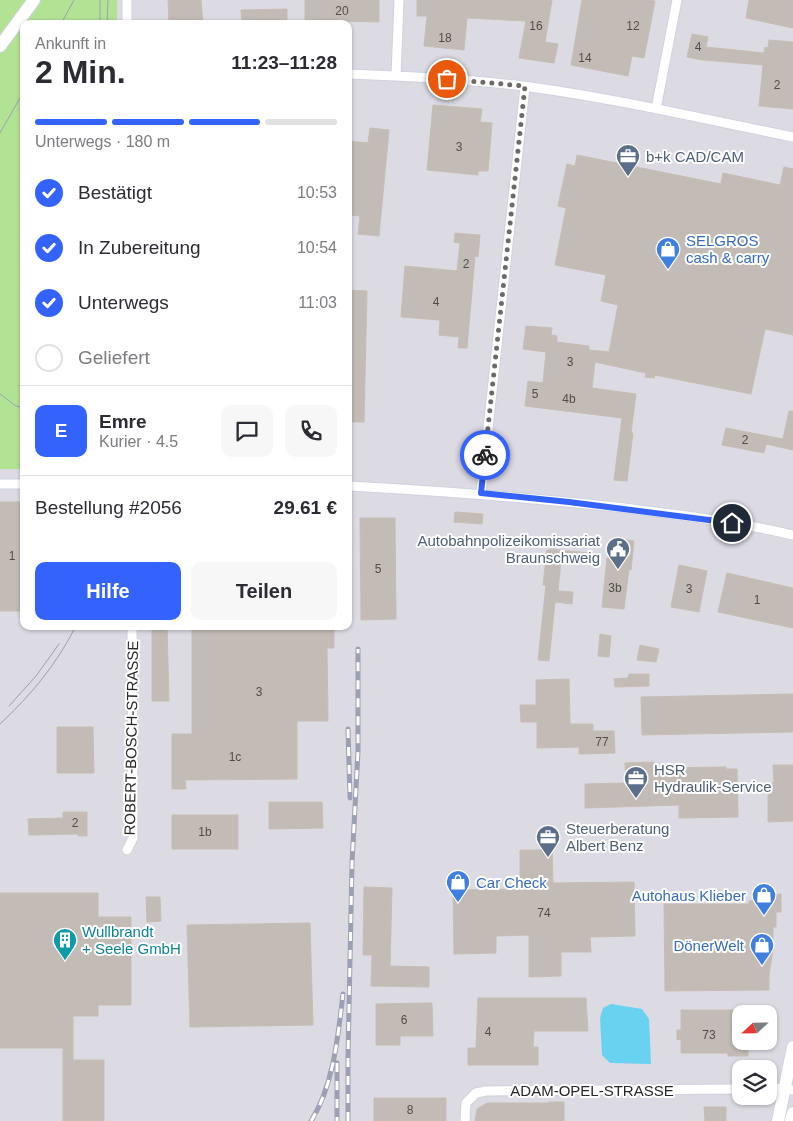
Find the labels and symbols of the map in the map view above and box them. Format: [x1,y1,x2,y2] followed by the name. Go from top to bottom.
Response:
[335,4,349,18] house number: 20
[529,19,543,33] house number: 16
[626,19,640,33] house number: 12
[438,31,452,45] house number: 18
[695,40,702,54] house number: 4
[578,51,592,65] house number: 14
[426,58,468,100] pin
[774,78,781,92] house number: 2
[456,140,463,154] house number: 3
[615,143,641,177] office icon: b+k CAD/CAM
[646,148,744,165] place label: b+k CAD/CAM
[686,232,770,266] place label: SELGROS cash & carry
[655,236,681,270] shop icon: SELGROS cash & carry
[463,257,470,271] house number: 2
[433,295,440,309] house number: 4
[567,355,574,369] house number: 3
[532,387,539,401] house number: 5
[562,392,576,406] house number: 4b
[460,430,510,480] courier
[742,433,749,447] house number: 2
[711,502,753,544] pin
[417,532,601,566] place label: Autobahnpolizeikomissariat Braunschweig
[605,536,631,570] public building icon: Autobahnpolizeikomissariat Braunschweig
[9,549,16,563] house number: 1
[375,562,382,576] house number: 5
[608,581,622,595] house number: 3b
[686,582,693,596] house number: 3
[754,593,761,607] house number: 1
[121,640,141,836] street label: ROBERT-BOSCH-STRASSE
[256,685,263,699] house number: 3
[595,735,609,749] house number: 77
[229,750,241,764] house number: 1c
[654,761,772,795] place label: HSR Hydraulik-Service
[623,765,649,799] office icon: HSR Hydraulik-Service
[72,816,79,830] house number: 2
[566,820,669,854] place label: Steuerberatung Albert Benz
[535,824,561,858] office icon: Steuerberatung Albert Benz
[198,825,212,839] house number: 1b
[445,869,471,903] shop icon: Car Check
[476,874,547,891] place label: Car Check
[751,882,777,916] shop icon: Autohaus Klieber
[632,887,746,904] place label: Autohaus Klieber
[537,906,551,920] house number: 74
[82,923,181,957] place label: Wullbrandt + Seele GmbH
[52,927,78,961] building icon: Wullbrandt + Seele GmbH
[749,932,775,966] shop icon: DönerWelt
[673,937,745,954] place label: DönerWelt
[732,1005,778,1050] north arrow
[401,1013,408,1027] house number: 6
[485,1025,492,1039] house number: 4
[702,1028,716,1042] house number: 73
[510,1082,674,1099] street label: ADAM-OPEL-STRASSE
[407,1103,414,1117] house number: 8

